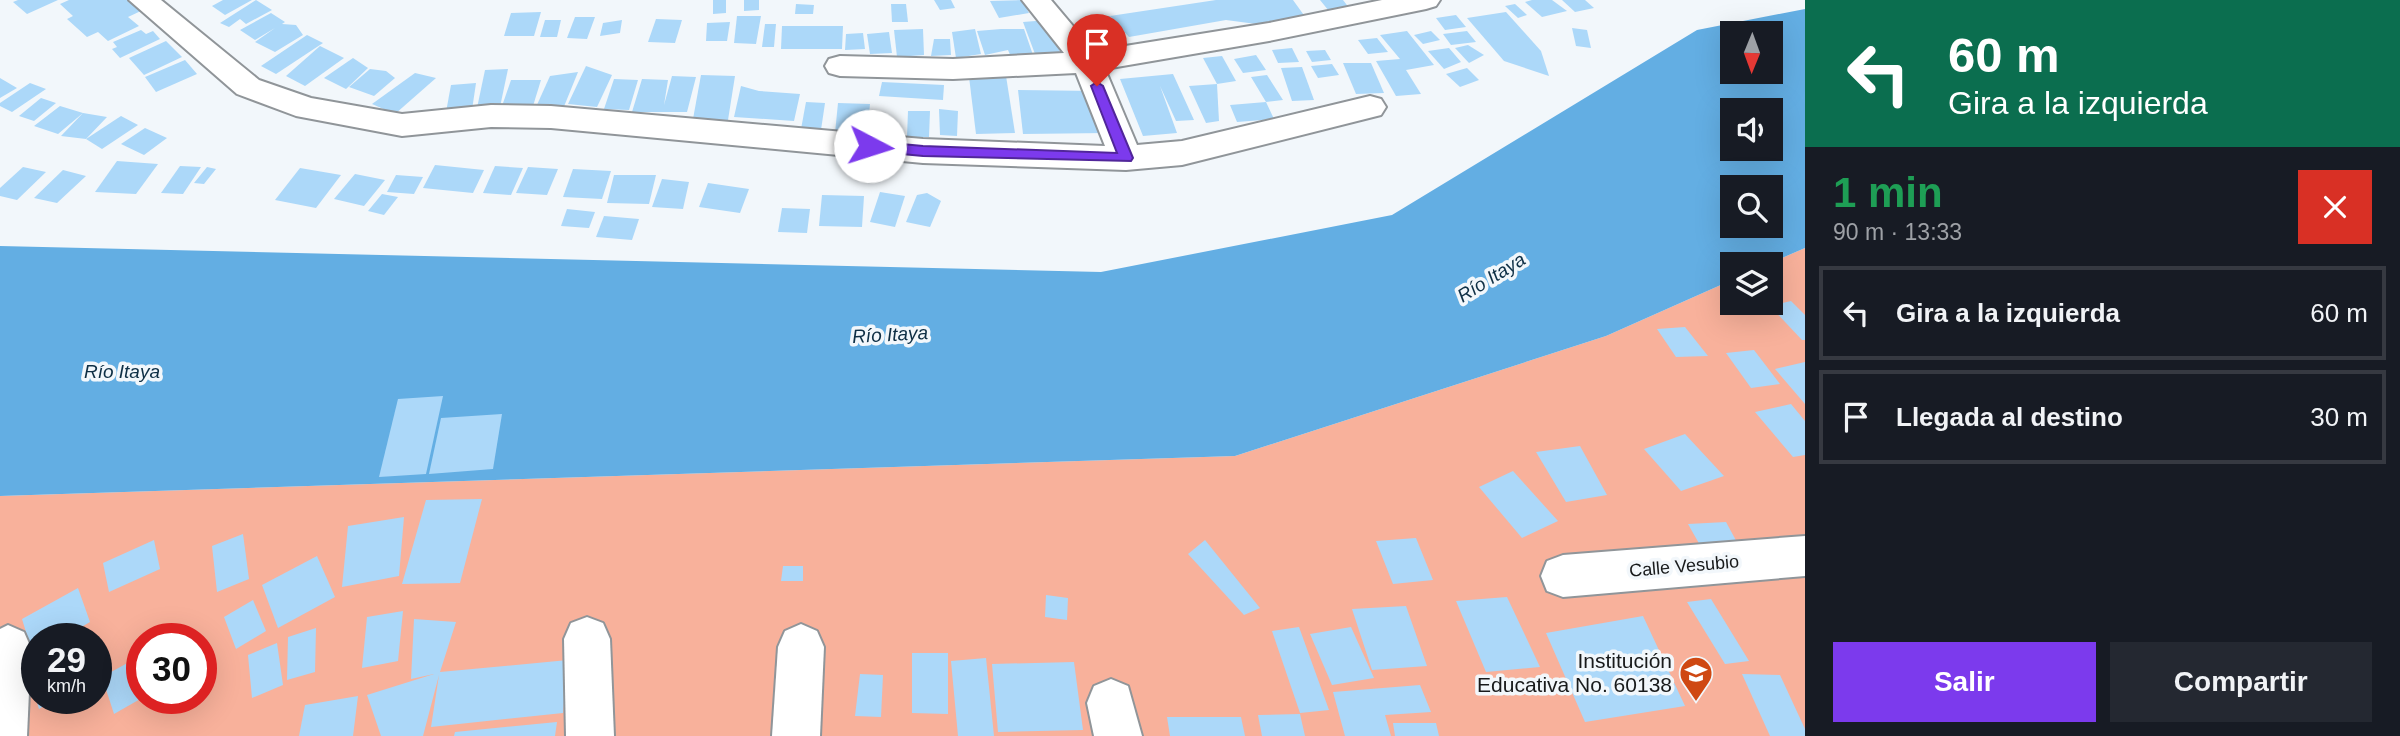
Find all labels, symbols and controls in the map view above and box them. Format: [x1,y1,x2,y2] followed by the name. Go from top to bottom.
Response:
[1067,14,1127,86] pin
[1720,21,1783,84] north arrow
[1720,21,1783,315] map controls
[1078,25,1116,63] icon: arrive
[1833,28,1924,119] icon: left
[1948,28,2060,82] text: 60 m
[1948,85,2208,121] text: Gira a la izquierda
[1720,98,1783,161] button: sound
[833,109,907,183] position arrow
[1833,169,1943,216] text: 1 min
[2298,170,2372,244] button: close
[1720,175,1783,238] button: search
[1833,219,1962,245] text: 90 m · 13:33
[1453,248,1529,306] water label: Río Itaya
[1720,252,1783,315] button: layers
[1837,294,1875,332] icon: left
[1896,298,2120,328] text: Gira a la izquierda
[2310,298,2368,328] text: 60 m
[852,322,929,347] water label: Río Itaya
[84,361,160,382] water label: Río Itaya
[1837,398,1875,436] icon: arrive
[1896,402,2123,432] text: Llegada al destino
[2310,402,2368,432] text: 30 m
[1628,551,1740,581] street label: Calle Vesubio
[126,623,217,714] speed limit sign: 30
[47,640,86,679] text: 29
[1833,642,2096,722] button: Salir
[2110,642,2372,722] button: Compartir
[1477,649,1672,696] place label: Institución Educativa No. 60138
[1677,654,1715,703] school or university icon: Institución Educativa No. 60138
[47,676,86,696] text: km/h

